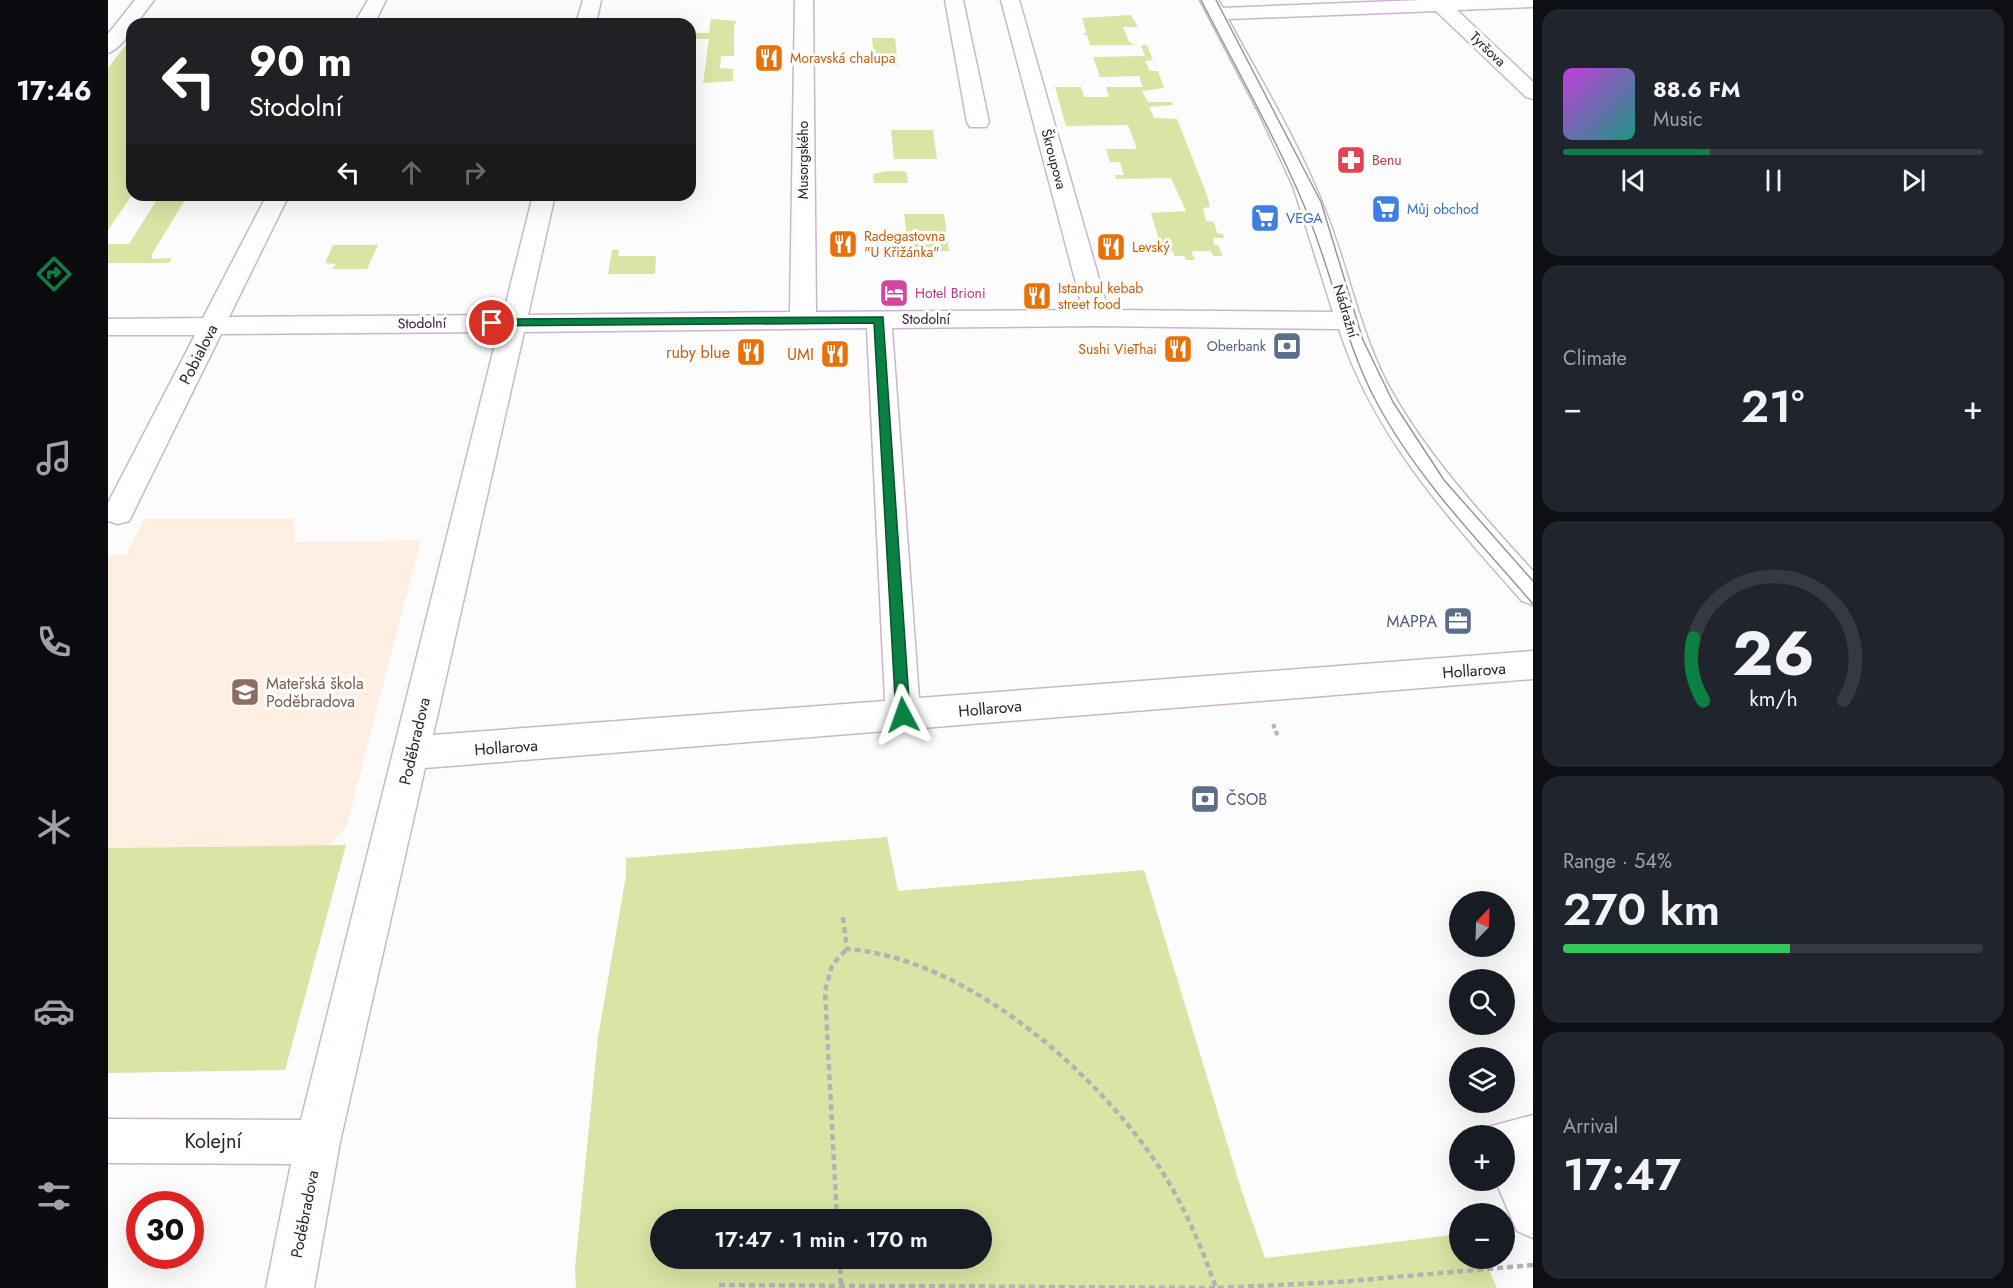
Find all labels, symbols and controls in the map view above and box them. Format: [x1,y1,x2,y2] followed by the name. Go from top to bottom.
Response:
[1466,27,1510,71] street label: Tyršova
[249,31,352,92] text: 90 m
[150,42,228,120] icon: left
[753,42,785,74] restaurant icon: Moravská chalupa
[790,48,895,68] place label: Moravská chalupa
[16,71,92,110] text: 17:46
[1653,73,1740,105] text: 88.6 FM
[249,87,343,126] text: Stodolní
[1653,105,1703,134] text: Music
[793,120,813,199] street label: Musorgského
[1036,127,1072,191] street label: Škroupova
[1335,144,1367,176] pharmacy icon: Benu
[1372,150,1402,170] place label: Benu
[332,156,365,189] icon: left
[395,156,428,189] icon: ahead
[458,156,491,189] icon: right
[1617,164,1650,197] icon: previous
[1757,164,1790,197] icon: pause
[1897,164,1930,197] icon: next
[1370,193,1402,225] supermarket icon: Můj obchod
[1407,199,1479,219] place label: Můj obchod
[1249,202,1281,234] supermarket icon: VEGA
[1286,208,1323,228] place label: VEGA
[864,226,945,262] place label: Radegastovna "U Křižánka"
[827,228,859,260] restaurant icon: Radegastovna "U Křižánka"
[1095,231,1127,263] restaurant icon: Levský
[1132,237,1170,257] place label: Levský
[33,253,75,295] icon: directions
[878,277,910,309] hotel icon: Hotel Brioni
[1058,278,1143,314] place label: Istanbul kebab street food
[1021,280,1053,312] restaurant icon: Istanbul kebab street food
[1328,282,1364,341] street label: Nádražní
[915,283,986,303] place label: Hotel Brioni
[466,297,517,348] pin
[475,306,508,339] icon: arrive
[902,309,952,329] street label: Stodolní
[398,313,448,333] street label: Stodolní
[173,320,223,388] street label: Pobialova
[1271,330,1303,362] bank icon: Oberbank
[1162,333,1194,365] restaurant icon: Sushi VieThai
[735,336,767,368] restaurant icon: ruby blue
[1207,336,1267,356] place label: Oberbank
[819,338,851,370] restaurant icon: UMI
[1078,339,1157,359] place label: Sushi VieThai
[666,341,730,364] place label: ruby blue
[787,343,814,366] place label: UMI
[1563,344,1627,373] text: Climate
[1741,374,1804,439] text: 21°
[1563,384,1582,431] text: −
[1963,384,1983,431] text: +
[33,437,75,479] icon: music
[1442,605,1474,637] office icon: MAPPA
[1732,608,1814,698] text: 26
[1387,610,1437,633] place label: MAPPA
[33,621,75,663] icon: phone
[1441,657,1507,684] street label: Hollarova
[266,672,364,713] place label: Mateřská škola Poděbradova
[229,676,261,708] school or university icon: Mateřská škola Poděbradova
[871,683,935,747] position arrow
[1749,683,1797,714] text: km/h
[957,694,1023,723] street label: Hollarova
[393,695,436,787] street label: Poděbradova
[473,734,539,761] street label: Hollarova
[1189,783,1221,815] bank icon: ČSOB
[1226,788,1267,811] place label: ČSOB
[33,806,75,848] icon: climate
[1563,847,1672,876] text: Range · 54%
[1563,877,1720,942] text: 270 km
[1449,891,1515,957] north arrow
[1449,891,1515,1269] map controls
[1449,969,1515,1035] button: search
[33,990,75,1032] icon: car
[1449,1047,1515,1113] button: layers
[1563,1112,1618,1141] text: Arrival
[1449,1125,1515,1191] button: +
[184,1127,242,1156] street label: Kolejní
[1563,1142,1681,1207] text: 17:47
[285,1168,324,1260] street label: Poděbradova
[33,1175,75,1217] icon: filters
[126,1191,204,1269] speed limit sign: 30
[1449,1203,1515,1269] button: −
[714,1223,928,1255] text: 17:47 · 1 min · 170 m

